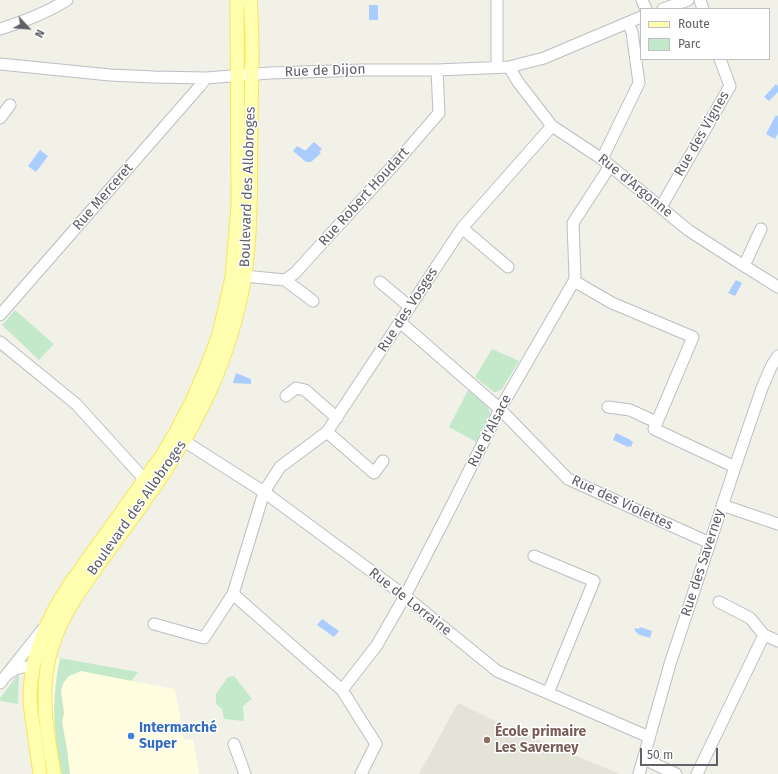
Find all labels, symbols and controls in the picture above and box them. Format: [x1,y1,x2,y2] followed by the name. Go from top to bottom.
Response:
[8,8,48,48] north arrow
[640,8,770,60] legend
[678,17,710,31] text: Route
[32,27,47,40] text: N
[678,37,701,51] text: Parc
[284,61,366,81] street label: Rue de Dijon
[671,88,733,180] street label: Rue des Vignes
[237,106,259,268] street label: Boulevard des Allobroges
[315,144,413,250] street label: Rue Robert Houdart
[594,151,676,221] street label: Rue d'Argonne
[69,160,137,234] street label: Rue Merceret
[374,265,442,355] street label: Rue des Vosges
[465,392,515,470] street label: Rue d'Alsace
[84,437,190,579] street label: Boulevard des Allobroges
[569,472,675,534] street label: Rue des Violettes
[678,507,728,619] street label: Rue des Saverney
[365,565,455,639] street label: Rue de Lorraine
[139,720,217,752] place label: Intermarché Super
[495,724,586,756] place label: École primaire Les Saverney
[126,731,136,741] marker: Intermarché Super
[482,735,492,745] marker: École primaire Les Saverney
[642,740,720,766] scale bar
[647,748,673,762] text: 50 m

